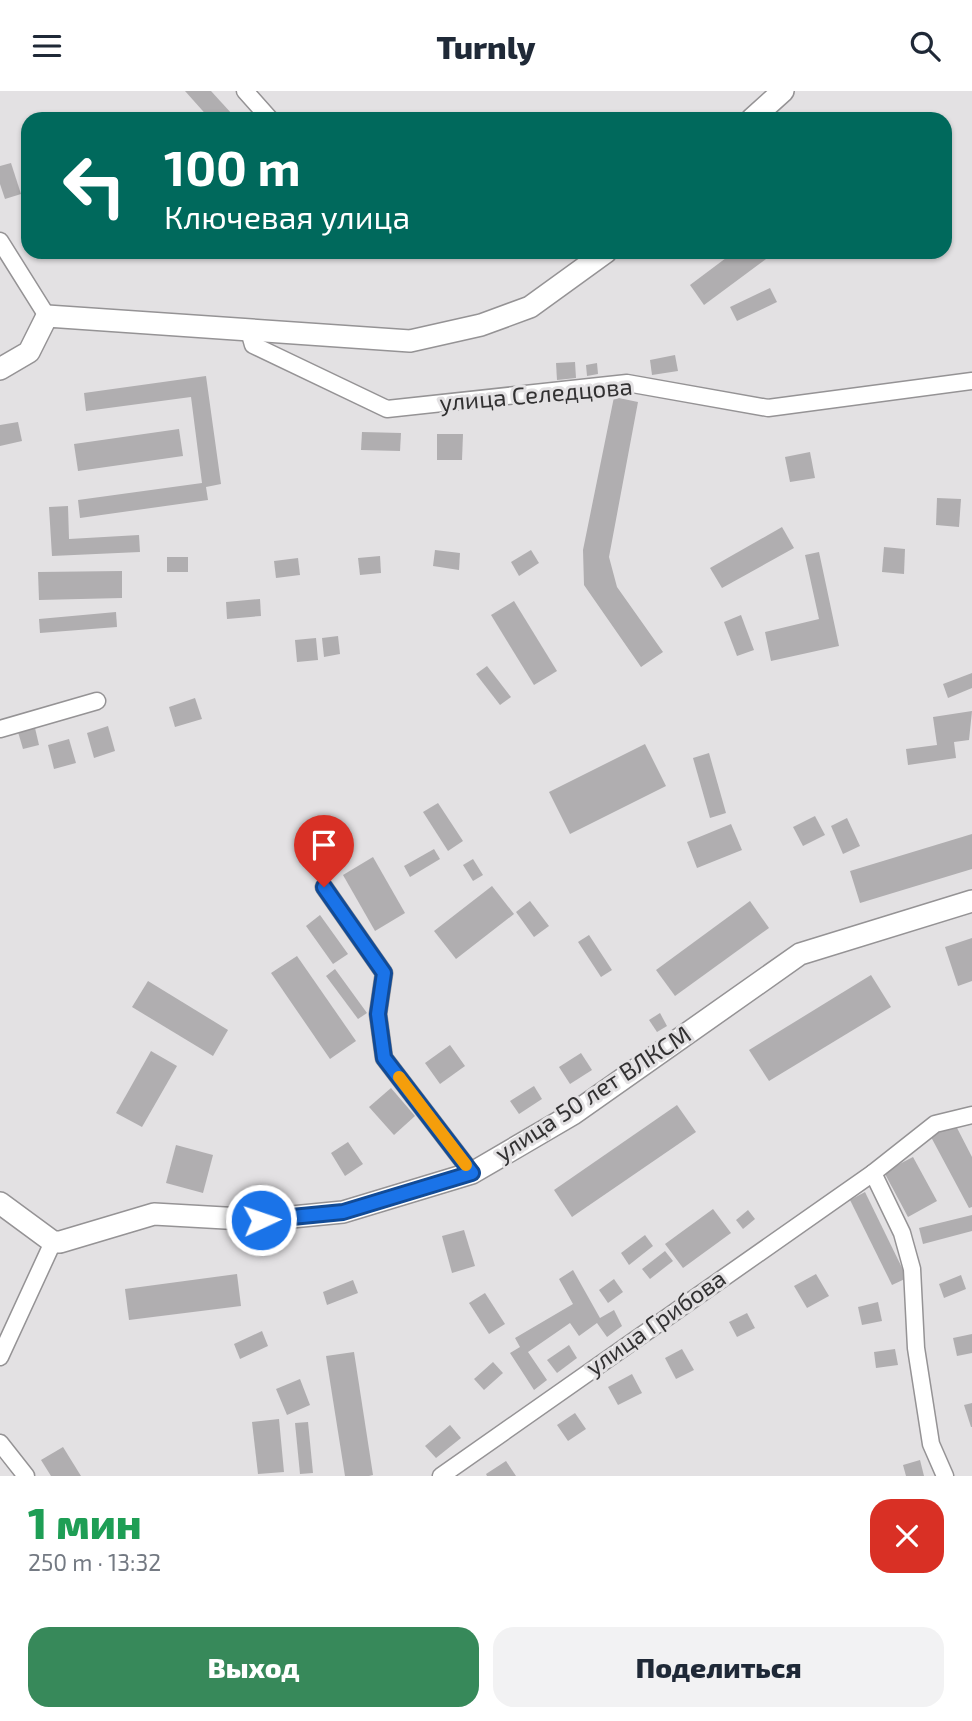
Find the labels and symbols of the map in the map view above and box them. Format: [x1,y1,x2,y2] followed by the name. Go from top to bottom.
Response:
[438,371,634,417] street label: улица Селедцова
[294,815,354,887] pin
[489,1019,696,1168] street label: улица 50 лет ВЛКСМ
[224,1183,298,1257] position arrow
[579,1263,731,1382] street label: улица Грибова

